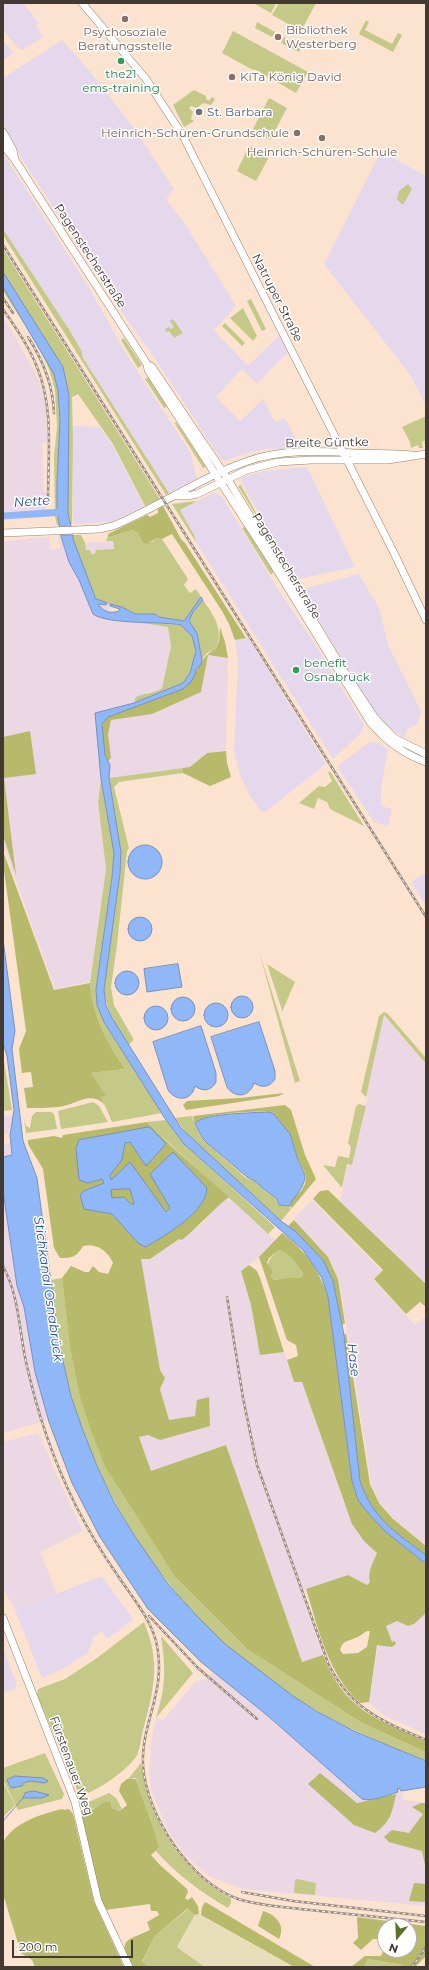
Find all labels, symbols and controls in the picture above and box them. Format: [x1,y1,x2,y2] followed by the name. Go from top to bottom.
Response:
[120,14,130,24] marker: Psychosoziale Beratungsstelle
[286,23,357,51] place label: Bibliothek Westerberg
[78,25,172,53] place label: Psychosoziale Beratungsstelle
[273,32,283,42] marker: Bibliothek Westerberg
[116,56,126,66] marker: the21 ems-training
[82,67,160,95] place label: the21 ems-training
[240,70,342,84] place label: KiTa König David
[227,72,237,82] marker: KiTa König David
[207,105,272,119] place label: St. Barbara
[194,107,204,117] marker: St. Barbara
[101,126,289,140] place label: Heinrich-Schüren-Grundschule
[292,128,302,138] marker: Heinrich-Schüren-Grundschule
[317,133,327,143] marker: Heinrich-Schüren-Schule
[247,145,397,159] place label: Heinrich-Schüren-Schule
[51,201,129,311] street label: Pagenstecherstraße
[249,252,305,344] street label: Natruper Straße
[285,435,369,451] street label: Breite Güntke
[13,493,51,511] water label: Nette
[249,510,323,622] street label: Pagenstecherstraße
[304,656,370,684] place label: benefit Osnabrück
[291,665,301,675] marker: benefit Osnabrück
[30,1216,66,1362] water label: Stichkanal Osnabrück
[343,1342,363,1378] water label: Hase
[46,1714,96,1818] street label: Fürstenauer Weg
[377,1918,417,1958] north arrow
[14,1932,135,1958] scale bar
[19,1939,58,1954] text: 200 m
[387,1940,400,1956] text: N

